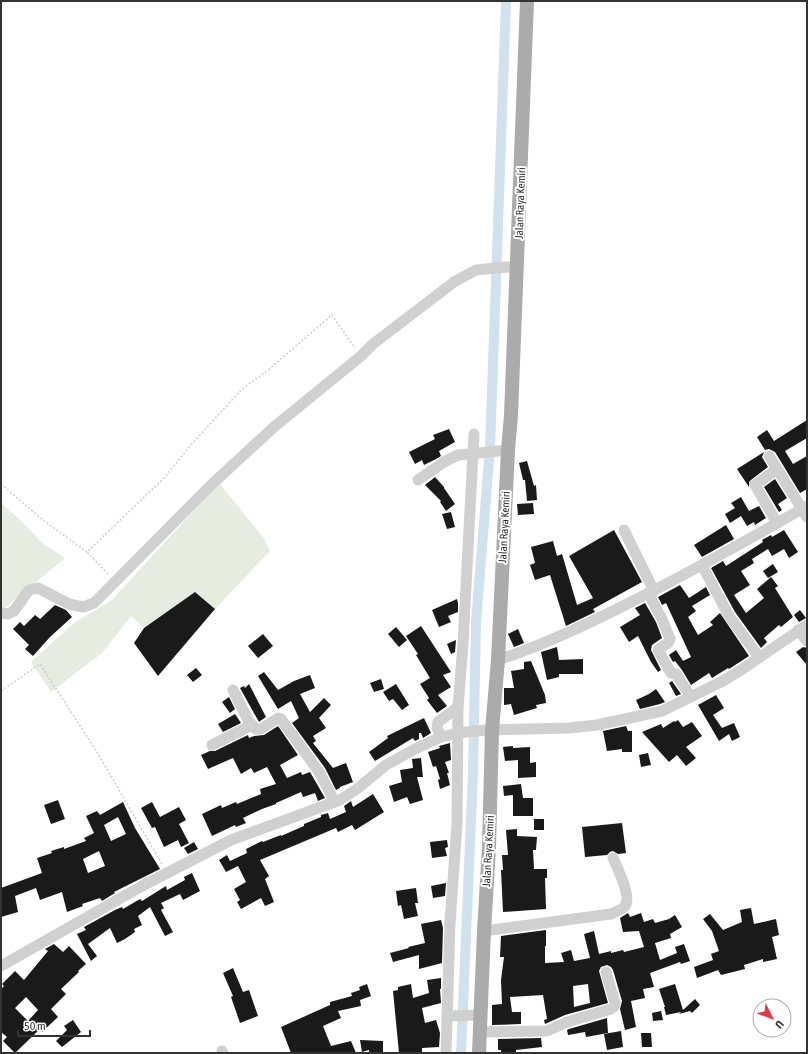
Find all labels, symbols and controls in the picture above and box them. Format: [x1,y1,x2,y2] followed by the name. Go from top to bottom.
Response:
[513,167,527,239] street label: Jalan Raya Kemiri
[496,491,512,563] street label: Jalan Raya Kemiri
[480,815,496,887] street label: Jalan Raya Kemiri
[752,998,792,1038] north arrow
[18,1012,90,1038] scale bar
[773,1018,786,1031] text: U
[24,1019,46,1033] text: 50 m

